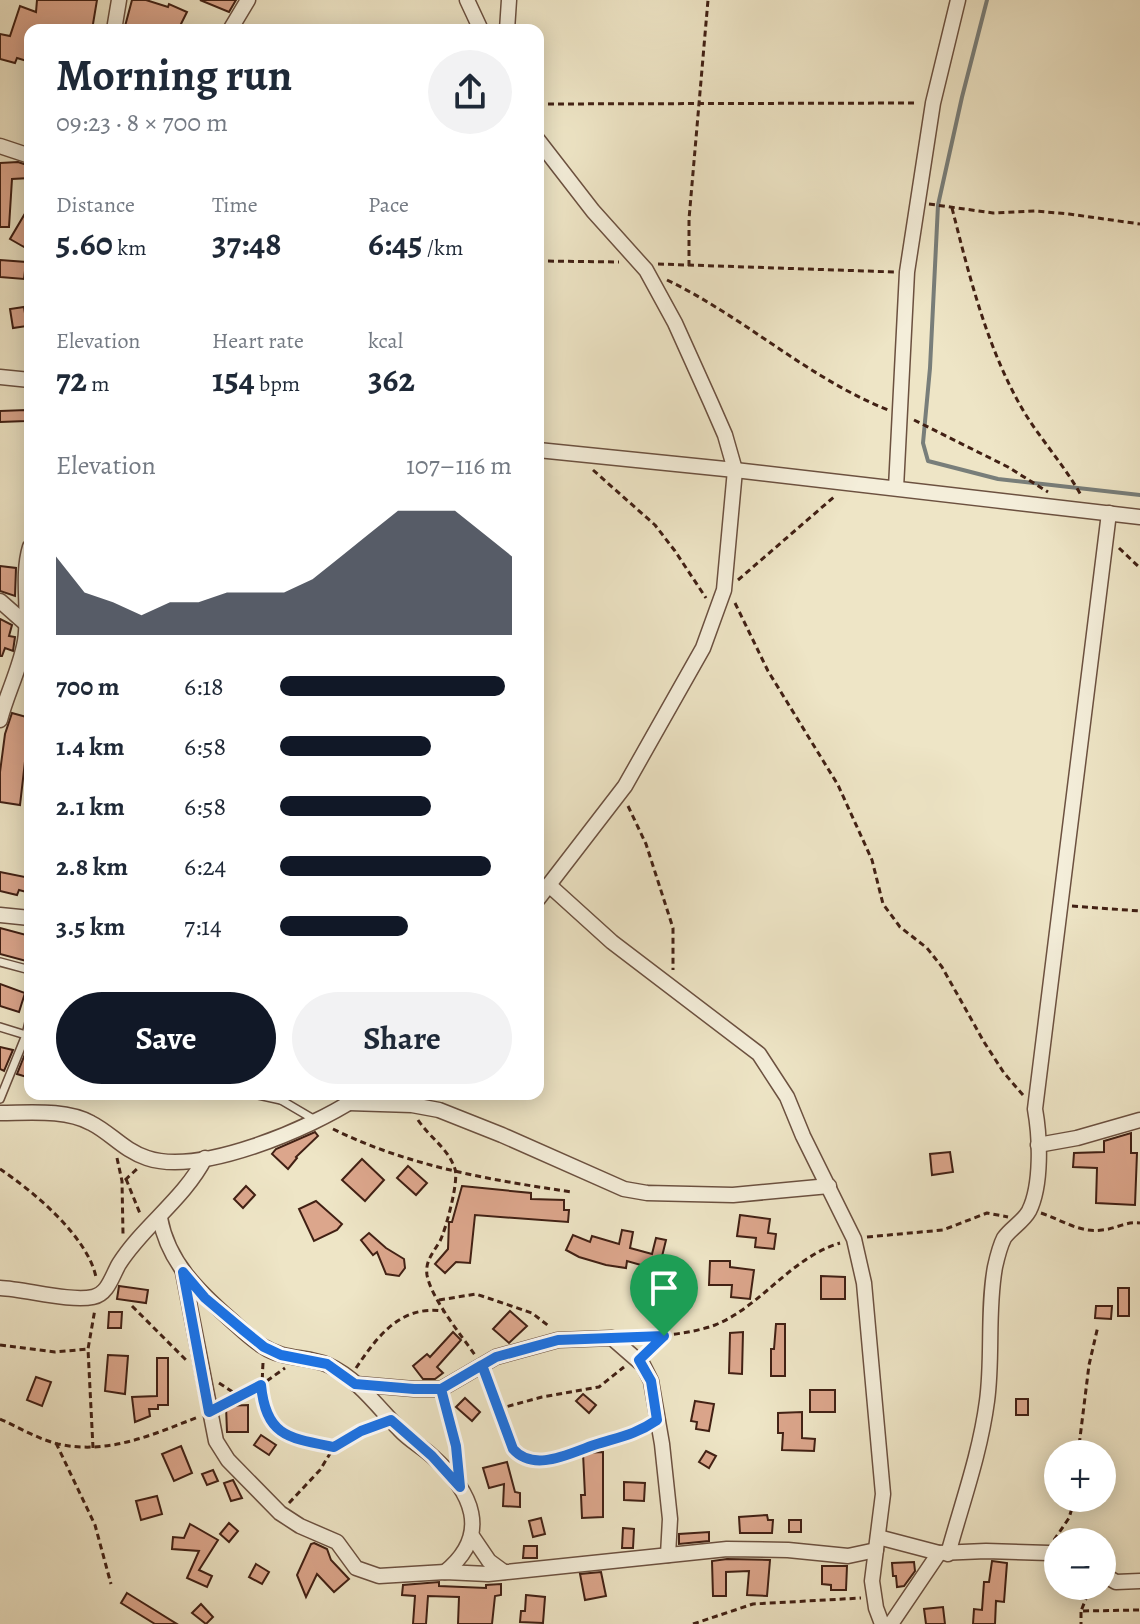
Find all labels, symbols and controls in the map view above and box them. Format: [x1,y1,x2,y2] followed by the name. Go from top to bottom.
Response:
[56,45,292,105] text: Morning run
[428,50,512,134] button: share
[56,105,228,140] text: 09:23 · 8 × 700 m
[56,190,135,220] text: Distance
[212,190,258,220] text: Time
[368,190,409,220] text: Pace
[56,220,113,267] text: 5.60
[212,220,282,267] text: 37:48
[368,220,422,267] text: 6:45
[113,233,146,263] text: km
[422,233,463,263] text: /km
[56,326,140,356] text: Elevation
[212,326,304,356] text: Heart rate
[368,326,403,356] text: kcal
[56,356,87,403] text: 72
[212,356,255,403] text: 154
[368,356,415,403] text: 362
[87,369,110,399] text: m
[255,369,300,399] text: bpm
[56,448,156,483] text: Elevation
[406,448,512,483] text: 107–116 m
[56,669,120,704] text: 700 m
[184,669,224,704] text: 6:18
[56,729,124,764] text: 1.4 km
[184,729,226,764] text: 6:58
[56,789,125,824] text: 2.1 km
[184,789,226,824] text: 6:58
[56,849,128,884] text: 2.8 km
[184,849,226,884] text: 6:24
[56,909,125,944] text: 3.5 km
[184,909,222,944] text: 7:14
[56,992,276,1084] button: Save
[292,992,512,1084] button: Share
[630,1254,698,1336] pin
[642,1266,686,1310] icon: arrive
[1044,1440,1116,1600] map controls
[1044,1440,1116,1512] button: +
[1044,1528,1116,1600] button: −

